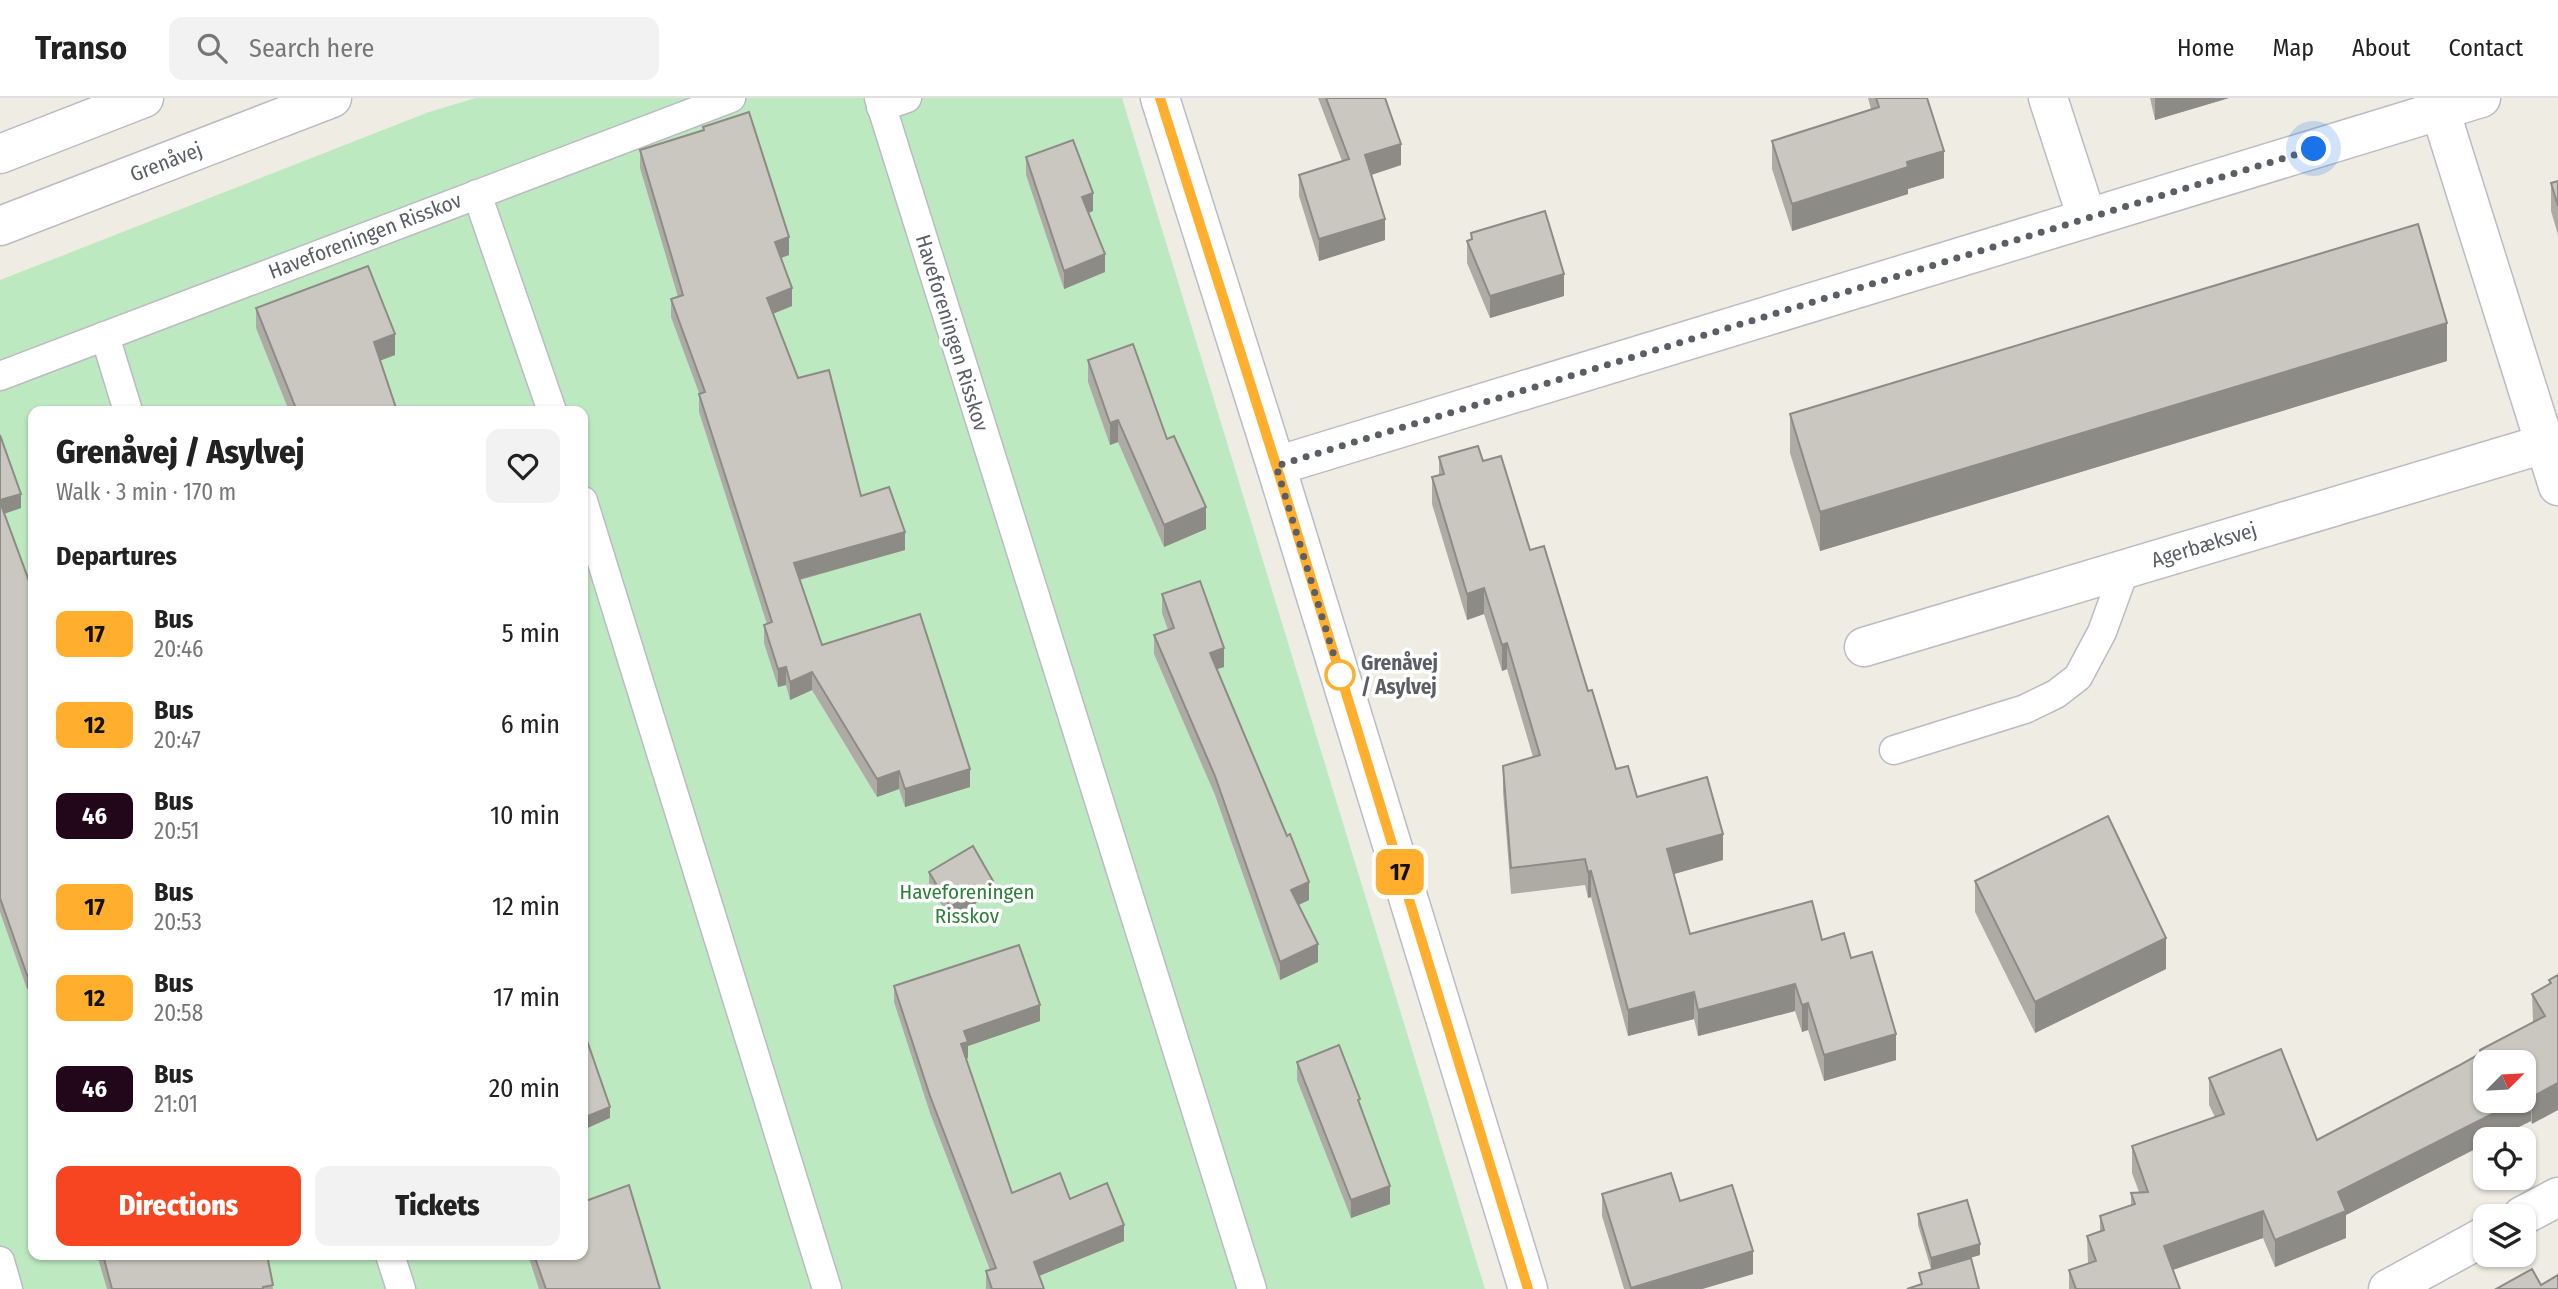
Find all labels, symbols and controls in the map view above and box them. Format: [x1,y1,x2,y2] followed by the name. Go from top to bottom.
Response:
[169,17,659,80] search box
[35,28,127,68] text: Transo
[193,29,231,67] icon: search
[249,33,374,64] text: Search here
[2177,34,2234,62] text: Home
[2272,34,2314,62] text: Map
[2352,34,2410,62] text: About
[2448,34,2523,62] text: Contact
[2296,131,2331,166] your location
[126,136,206,188] street label: Grenåvej
[265,187,466,285] street label: Haveforeningen Risskov
[910,231,995,435] street label: Haveforeningen Risskov
[486,429,560,503] button: heart
[56,432,304,472] text: Grenåvej / Asylvej
[56,478,236,506] text: Walk · 3 min · 170 m
[2148,517,2260,573] street label: Agerbæksvej
[56,541,177,572] text: Departures
[154,604,193,635] text: Bus
[502,618,560,649] text: 5 min
[84,620,105,648] text: 17
[154,635,203,663] text: 20:46
[1361,650,1438,700] place label: Grenåvej / Asylvej
[1325,660,1355,690] marker: Grenåvej / Asylvej
[154,695,193,726] text: Bus
[501,709,560,740] text: 6 min
[84,711,105,739] text: 12
[154,726,201,754] text: 20:47
[154,786,193,817] text: Bus
[490,800,560,831] text: 10 min
[82,802,107,830] text: 46
[154,817,200,845] text: 20:51
[1368,849,1432,895] line badge: 17
[1390,858,1410,886] text: 17
[154,877,193,908] text: Bus
[899,879,1035,929] park label: Haveforeningen Risskov
[492,891,560,922] text: 12 min
[84,893,105,921] text: 17
[154,908,202,936] text: 20:53
[154,968,193,999] text: Bus
[493,982,560,1013] text: 17 min
[84,984,105,1012] text: 12
[154,999,203,1027] text: 20:58
[2473,1050,2536,1113] north arrow
[2473,1050,2536,1267] map controls
[154,1059,193,1090] text: Bus
[489,1073,560,1104] text: 20 min
[82,1075,107,1103] text: 46
[154,1090,198,1118] text: 21:01
[2473,1127,2536,1190] button: locate
[56,1166,301,1246] button: Directions
[315,1166,560,1246] button: Tickets
[2473,1204,2536,1267] button: layers

